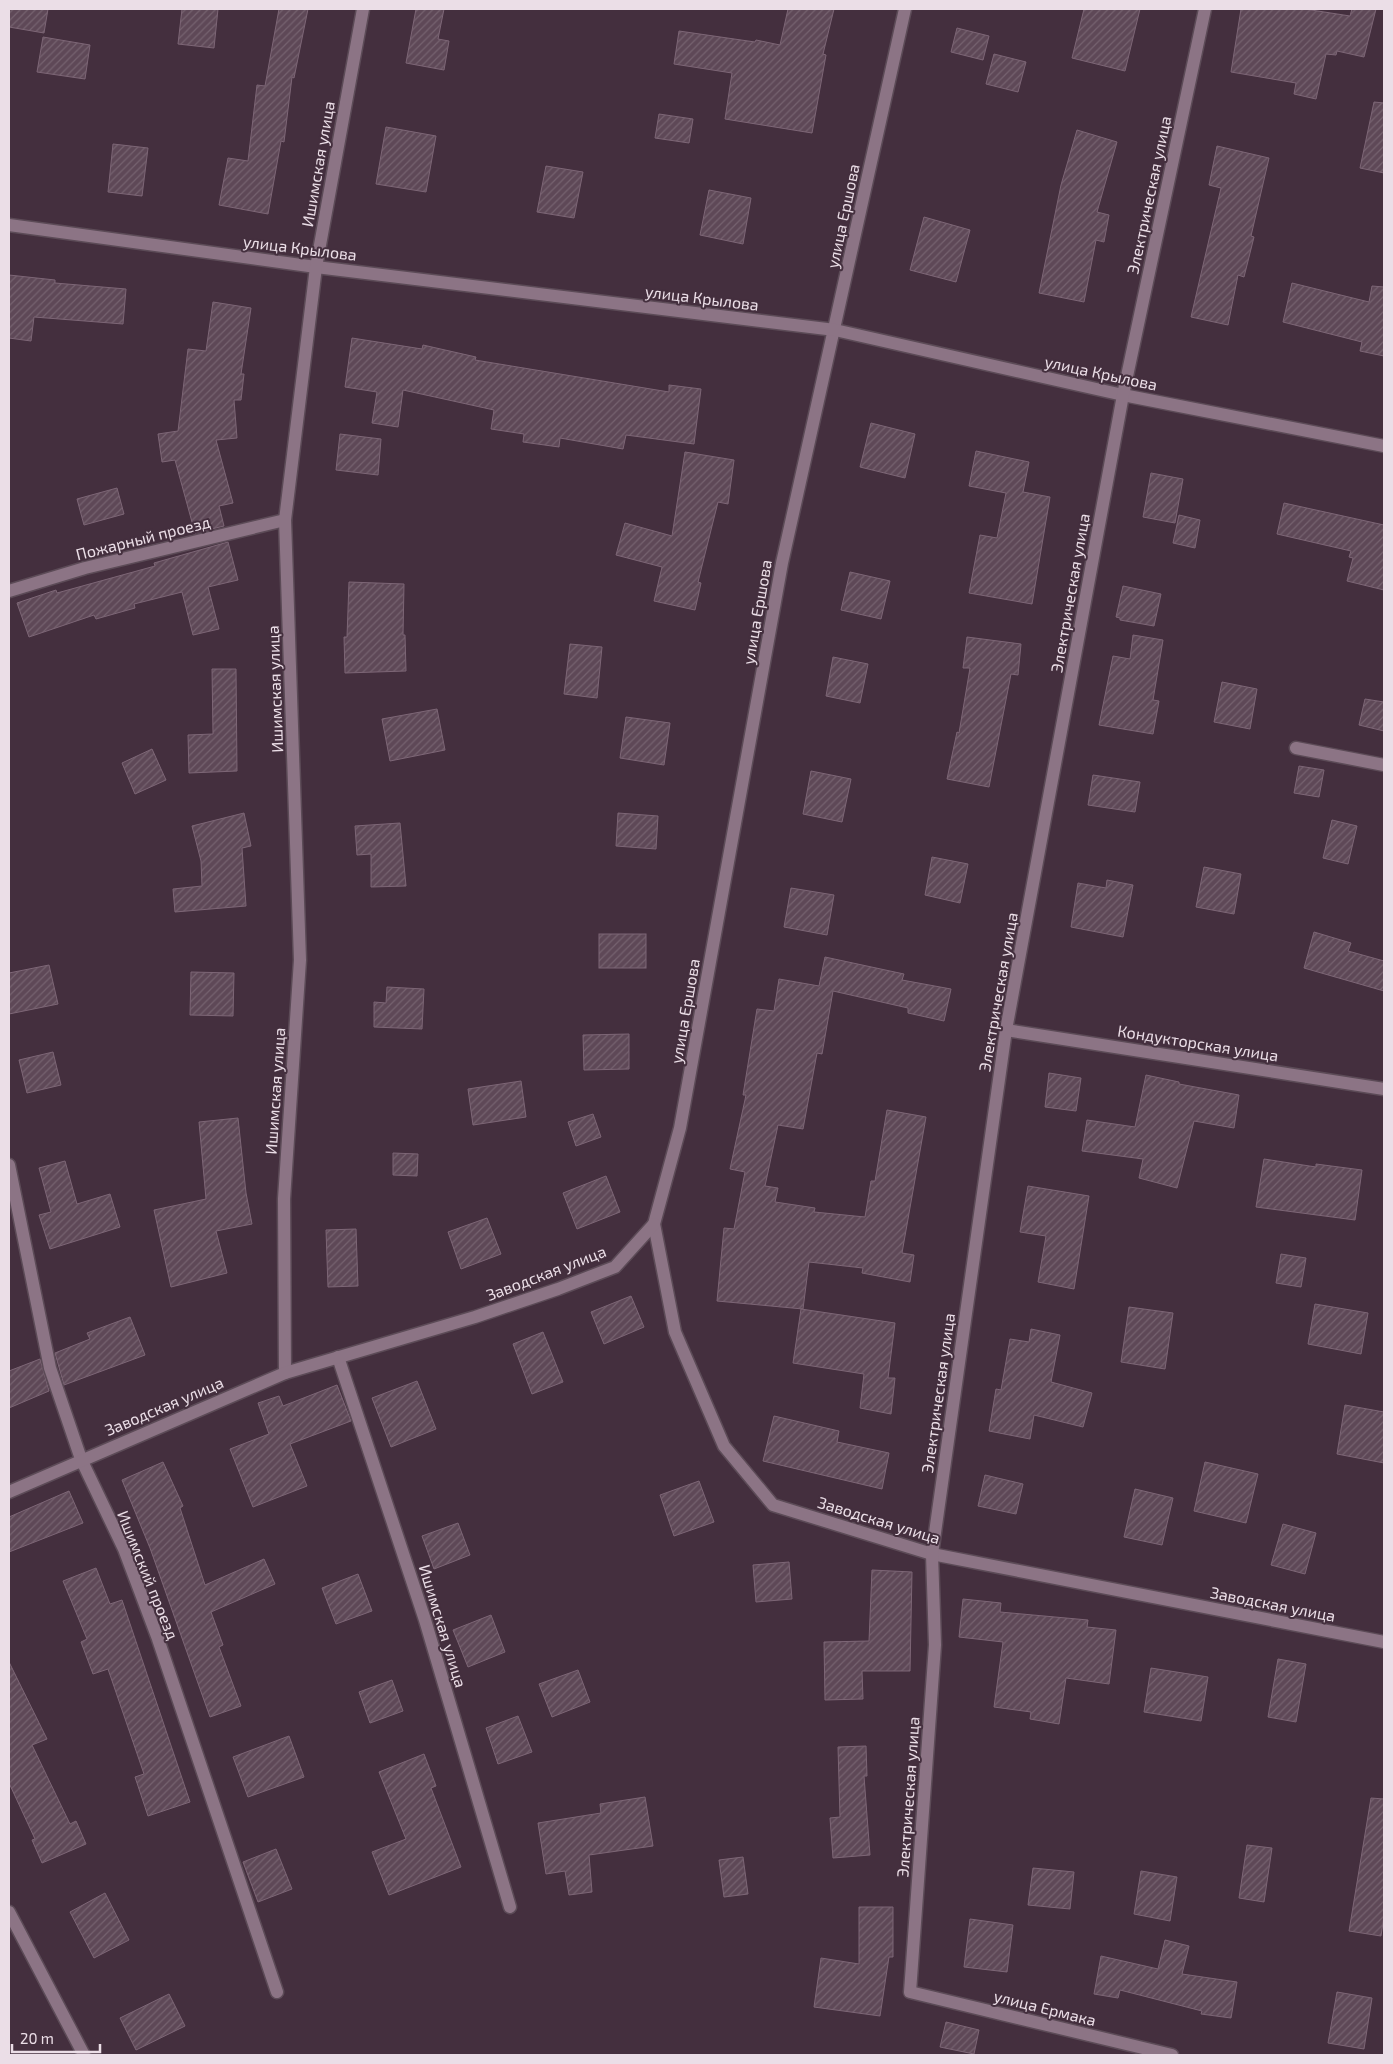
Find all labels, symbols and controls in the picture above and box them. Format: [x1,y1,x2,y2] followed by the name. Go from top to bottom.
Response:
[297,99,339,229] street label: Ишимская улица
[1122,114,1176,276] street label: Электрическая улица
[822,162,864,270] street label: улица Ершова
[242,231,358,265] street label: улица Крылова
[644,281,760,315] street label: улица Крылова
[1043,351,1159,395] street label: улица Крылова
[74,512,212,563] street label: Пожарный проезд
[1046,512,1094,674] street label: Электрическая улица
[738,558,776,666] street label: улица Ершова
[263,625,287,753] street label: Ишимская улица
[974,911,1022,1073] street label: Электрическая улица
[666,957,704,1065] street label: улица Ершова
[1116,1020,1280,1066] street label: Кондукторская улица
[261,1027,289,1155] street label: Ишимская улица
[483,1241,609,1305] street label: Заводская улица
[917,1312,959,1474] street label: Электрическая улица
[102,1372,226,1440] street label: Заводская улица
[815,1492,943,1548] street label: Заводская улица
[114,1507,183,1642] street label: Ишимский проезд
[415,1562,471,1690] street label: Ишимская улица
[1209,1582,1337,1626] street label: Заводская улица
[892,1716,924,1878] street label: Электрическая улица
[992,1986,1098,2030] street label: улица Ермака
[12,2022,100,2054] scale bar
[20,2029,54,2047] text: 20 m

